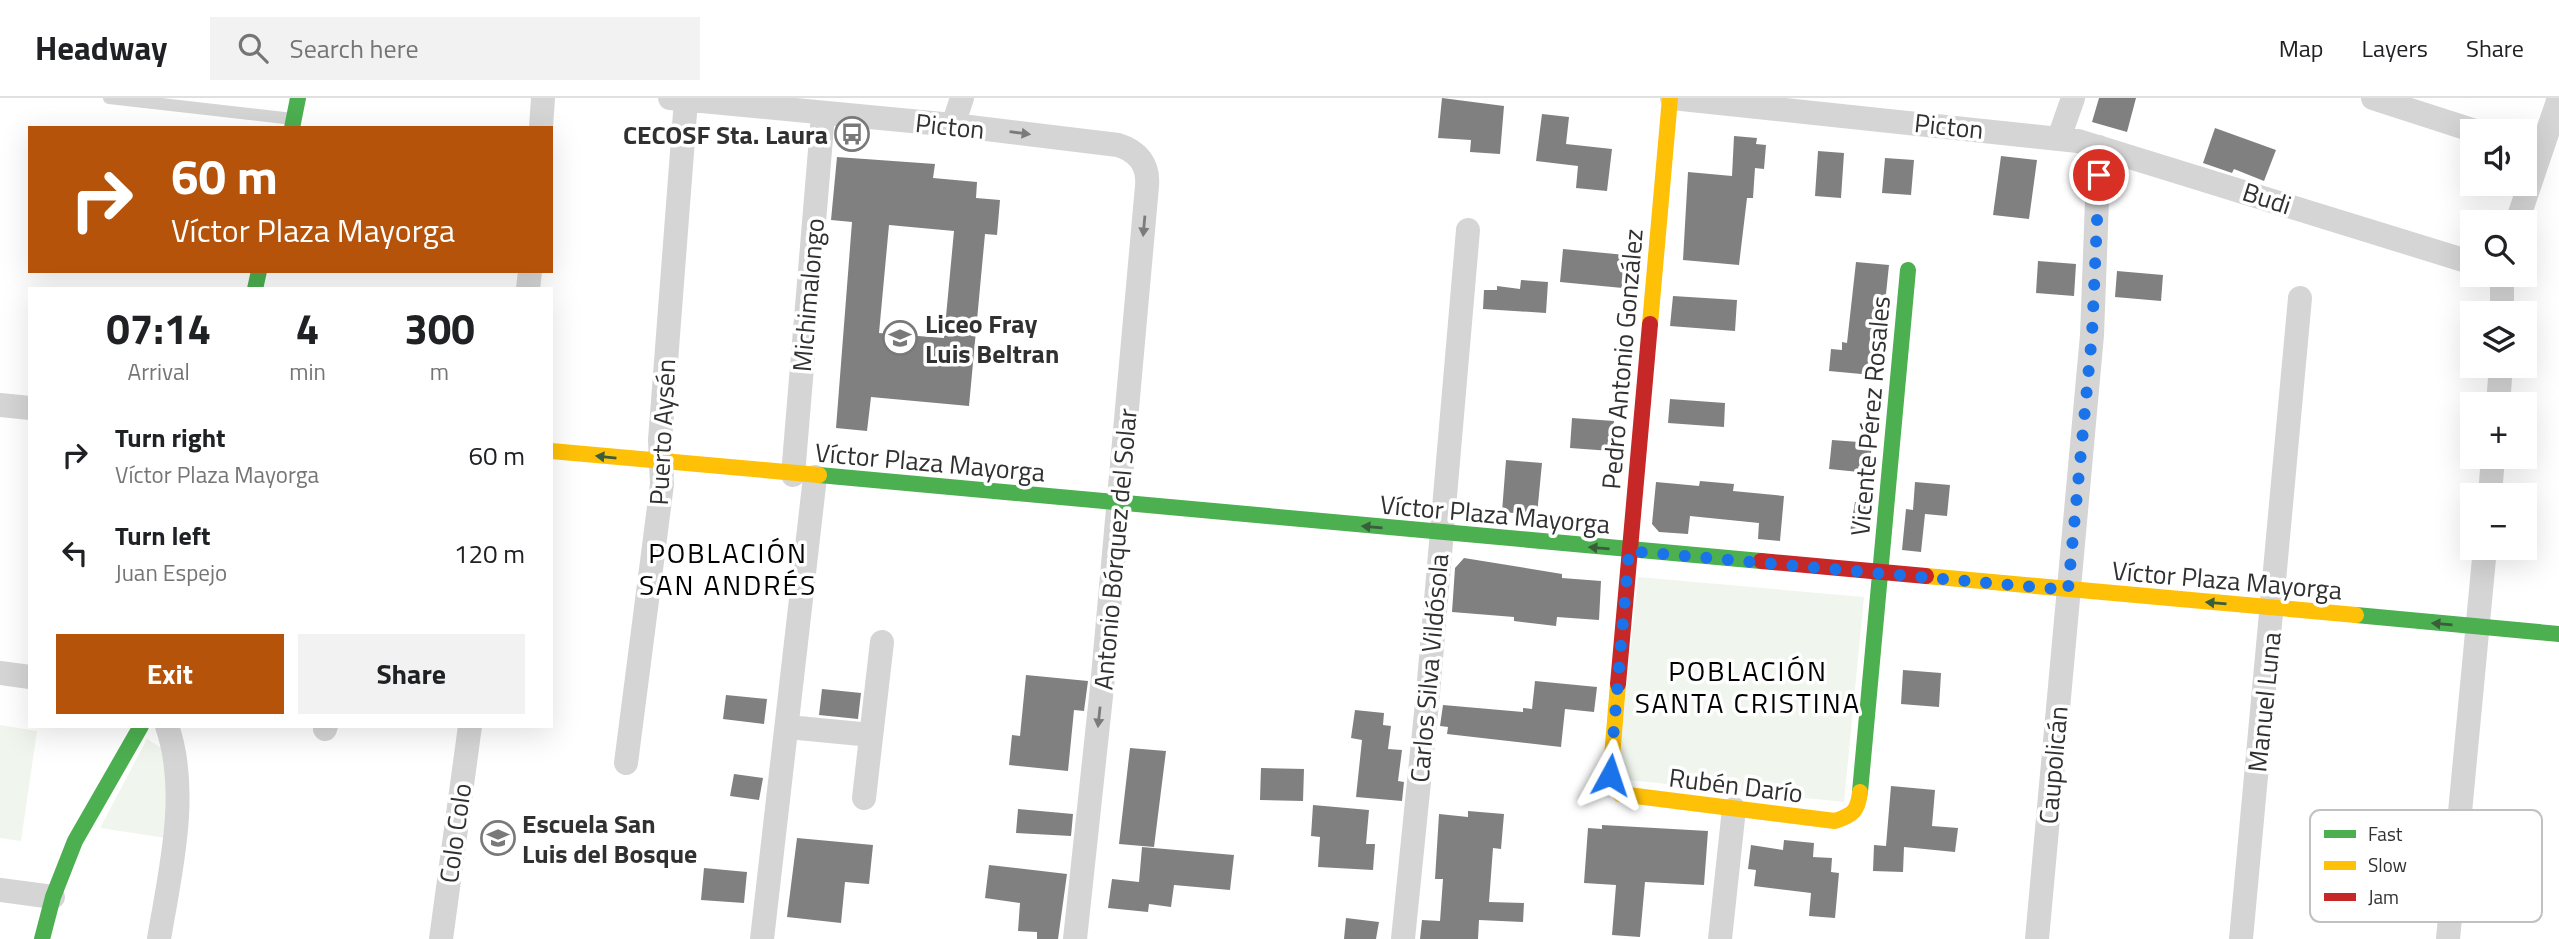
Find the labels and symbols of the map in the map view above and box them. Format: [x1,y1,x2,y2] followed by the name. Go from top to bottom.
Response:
[914,103,986,149] street label: Picton
[1913,103,1985,149] street label: Picton
[623,115,828,154] place label: CECOSF Sta. Laura
[833,115,871,153] bus stop icon: CECOSF Sta. Laura
[1010,128,1032,139] one-way arrow
[2069,145,2129,205] pin
[2238,172,2296,224] street label: Budi
[1138,215,1149,237] one-way arrow
[782,217,834,373] street label: Michimalongo
[1591,227,1653,491] street label: Pedro Antonio González
[1840,294,1900,538] street label: Vicente Pérez Rosales
[925,304,1059,373] place label: Liceo Fray Luis Beltran
[881,319,919,357] school or university icon: Liceo Fray Luis Beltran
[639,358,685,506] street label: Puerto Aysén
[1083,407,1147,691] street label: Antonio Bórquez del Solar
[813,433,1047,491] street label: Víctor Plaza Mayorga
[595,451,617,462] one-way arrow
[1378,485,1612,543] street label: Víctor Plaza Mayorga
[1361,521,1383,532] one-way arrow
[639,531,817,606] district label: POBLACIÓN SAN ANDRÉS
[1587,542,1609,553] one-way arrow
[2110,551,2344,609] street label: Víctor Plaza Mayorga
[1400,552,1458,784] street label: Carlos Silva Vildósola
[2204,597,2226,608] one-way arrow
[2431,618,2453,629] one-way arrow
[2237,630,2291,774] street label: Manuel Luna
[1635,649,1861,724] district label: POBLACIÓN SANTA CRISTINA
[2028,704,2078,826] street label: Caupolicán
[1094,706,1105,728] one-way arrow
[1573,738,1647,812] position arrow
[1667,757,1805,813] street label: Rubén Darío
[429,781,481,885] street label: Colo Colo
[522,804,697,873] place label: Escuela San Luis del Bosque
[2310,810,2542,922] legend
[479,819,517,857] school or university icon: Escuela San Luis del Bosque
[2368,819,2403,848] text: Fast
[2368,850,2407,879] text: Slow
[2368,882,2399,911] text: Jam

